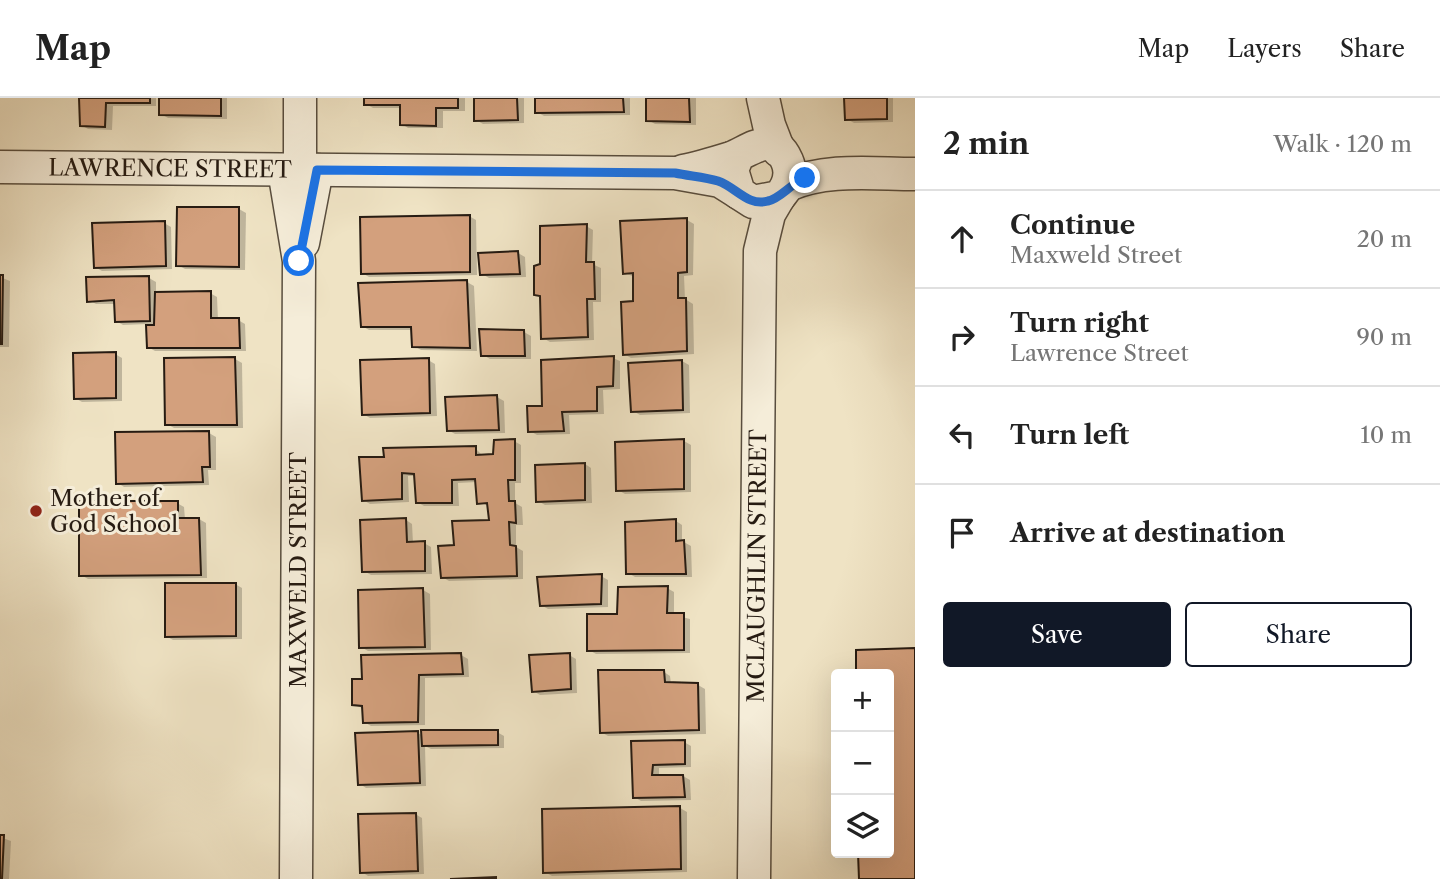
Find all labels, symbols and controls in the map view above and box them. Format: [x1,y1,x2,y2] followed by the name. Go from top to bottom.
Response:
[35,28,111,69] text: Map
[1138,34,1189,63] text: Map
[1227,34,1302,63] text: Layers
[1340,34,1405,63] text: Share
[943,125,1029,162] text: 2 min
[1273,130,1412,158] text: Walk · 120 m
[48,153,293,184] street label: LAWRENCE STREET
[789,162,820,193] route end
[1010,209,1135,241] text: Continue
[943,220,981,258] icon: ahead
[1357,225,1412,253] text: 20 m
[1010,241,1182,269] text: Maxweld Street
[283,245,314,276] route start
[1010,307,1149,339] text: Turn right
[943,318,981,356] icon: right
[1356,323,1412,351] text: 90 m
[1010,339,1189,367] text: Lawrence Street
[943,416,981,454] icon: left
[1010,419,1129,451] text: Turn left
[1360,421,1412,449] text: 10 m
[742,428,772,703] street label: MCLAUGHLIN STREET
[284,451,312,688] street label: MAXWELD STREET
[50,484,178,538] place label: Mother of God School
[28,503,44,519] marker: Mother of God School
[943,514,981,552] icon: arrive
[1010,517,1285,549] text: Arrive at destination
[943,602,1171,667] button: Save
[1185,602,1412,667] button: Share
[831,669,894,858] map controls
[831,669,894,732] button: +
[831,732,894,795] button: −
[831,795,894,858] button: layers

